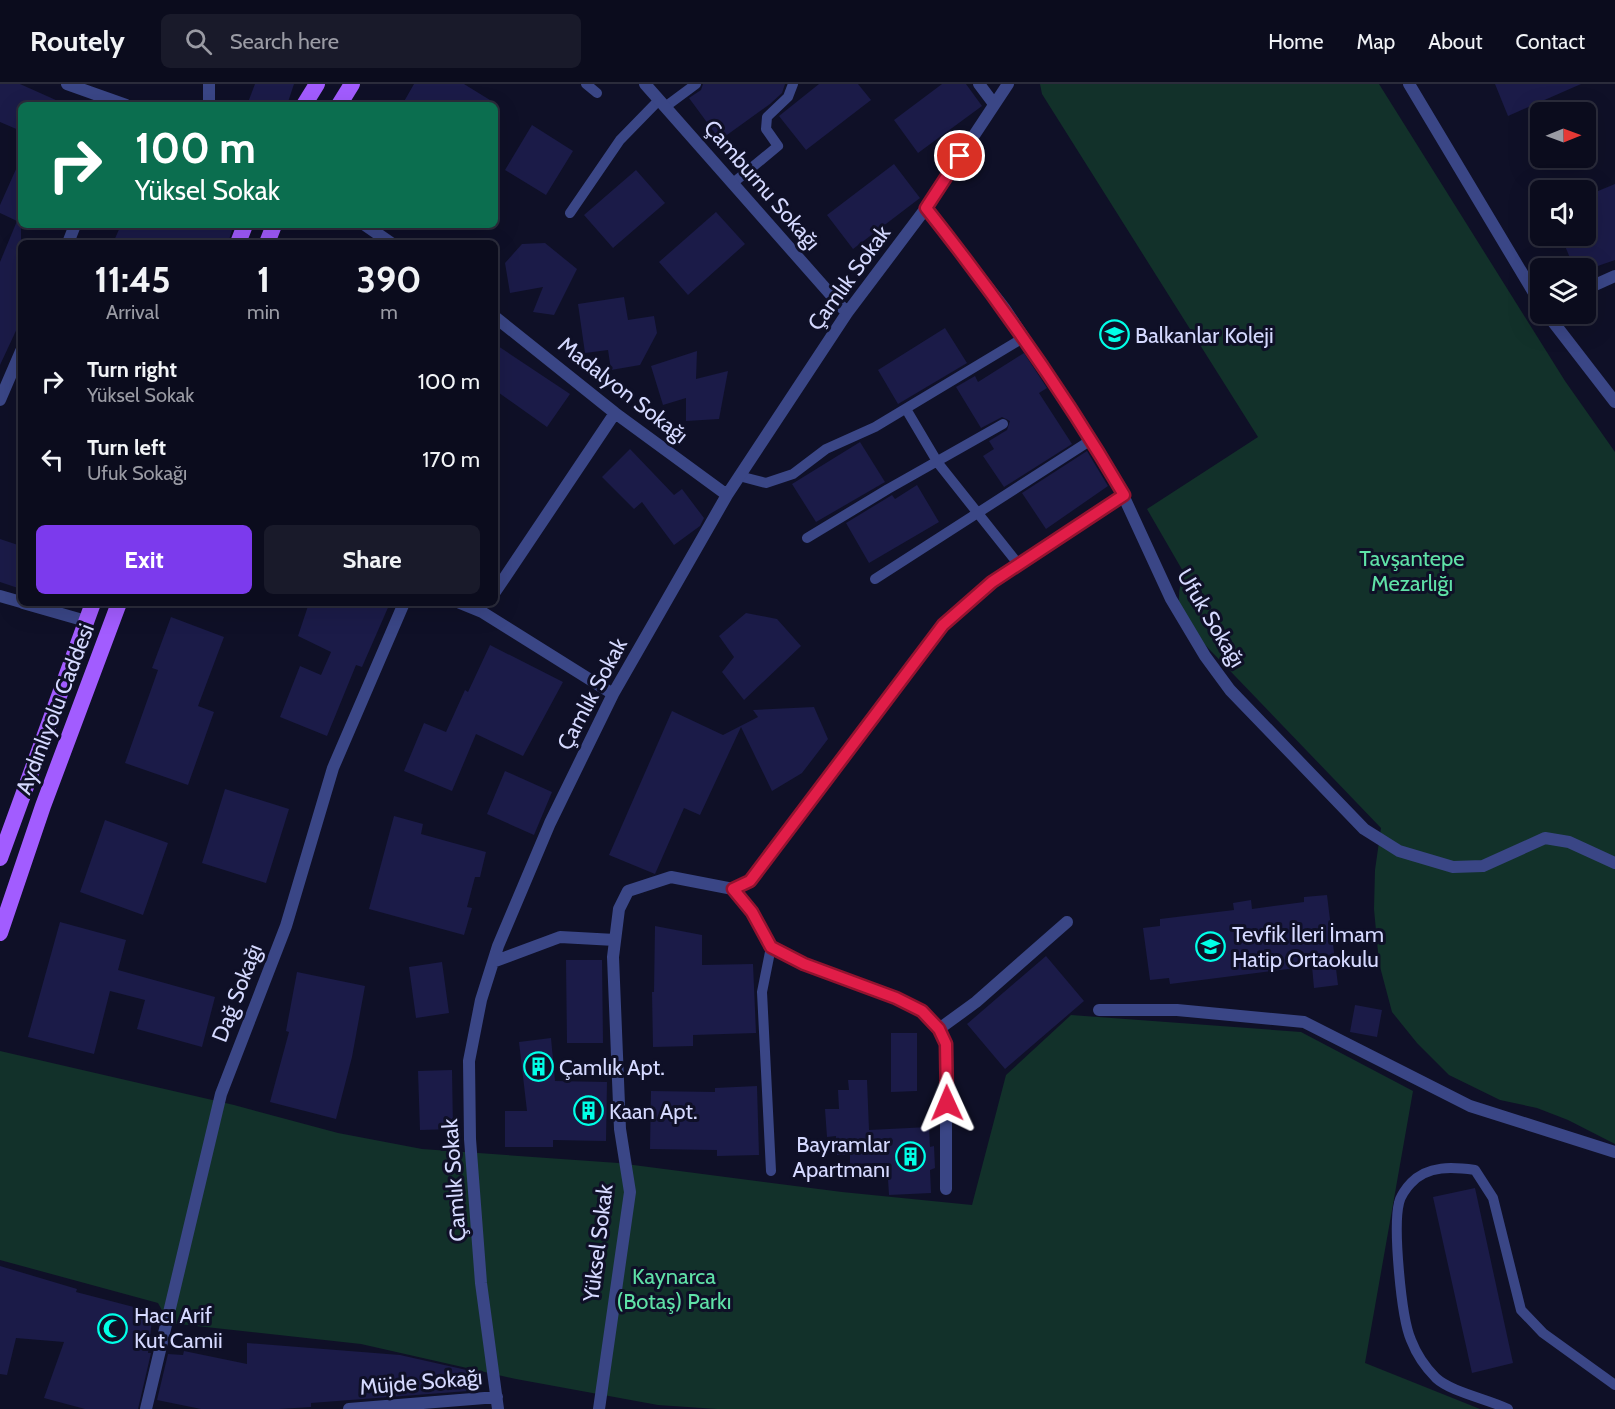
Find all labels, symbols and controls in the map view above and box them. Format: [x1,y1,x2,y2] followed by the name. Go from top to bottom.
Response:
[161,14,581,68] search box
[30,24,125,58] text: Routely
[182,25,215,58] icon: search
[230,28,339,55] text: Search here
[1268,29,1324,54] text: Home
[1357,29,1395,54] text: Map
[1428,29,1482,54] text: About
[1515,29,1585,54] text: Contact
[1530,102,1596,168] north arrow
[1530,102,1596,324] map controls
[698,114,826,256] street label: Çamburnu Sokağı
[135,122,256,174] text: 100 m
[36,126,114,204] icon: right
[934,130,985,181] pin
[943,139,976,172] icon: arrive
[135,174,280,207] text: Yüksel Sokak
[1530,180,1596,246] button: sound
[802,220,896,336] street label: Çamlık Sokak
[94,257,171,301] text: 11:45
[257,257,270,301] text: 1
[356,257,422,301] text: 390
[1530,258,1596,324] button: layers
[106,300,159,324] text: Arrival
[247,300,280,324] text: min
[380,300,398,324] text: m
[1098,319,1130,351] school or university icon: Balkanlar Koleji
[1135,322,1274,349] place label: Balkanlar Koleji
[553,331,693,449] street label: Madalyon Sokağı
[87,356,177,383] text: Turn right
[36,365,69,398] icon: right
[418,368,480,395] text: 100 m
[87,383,194,407] text: Yüksel Sokak
[87,434,166,461] text: Turn left
[36,443,69,476] icon: left
[422,446,480,473] text: 170 m
[87,461,187,485] text: Ufuk Sokağı
[36,525,252,594] button: Exit
[264,525,480,594] button: Share
[1359,545,1465,597] park label: Tavşantepe Mezarlığı
[1171,564,1251,672] street label: Ufuk Sokağı
[10,620,100,798] street label: Aydınlıyolu Caddesi
[551,633,633,755] street label: Çamlık Sokak
[1232,921,1384,973] place label: Tevfik İleri İmam Hatip Ortaokulu
[1195,931,1227,963] school or university icon: Tevfik İleri İmam Hatip Ortaokulu
[206,940,268,1046] street label: Dağ Sokağı
[522,1051,554,1083] building icon: Çamlık Apt.
[559,1054,665,1081] place label: Çamlık Apt.
[915,1071,979,1135] position arrow
[572,1095,604,1127] building icon: Kaan Apt.
[609,1098,697,1125] place label: Kaan Apt.
[436,1117,472,1242] street label: Çamlık Sokak
[792,1131,890,1183] place label: Bayramlar Apartmanı
[895,1141,927,1173] building icon: Bayramlar Apartmanı
[577,1183,619,1304] street label: Yüksel Sokak
[617,1263,731,1315] park label: Kaynarca (Botaş) Parkı
[134,1302,223,1354] place label: Hacı Arif Kut Camii
[97,1312,129,1344] mosque icon: Hacı Arif Kut Camii
[359,1363,483,1401] street label: Müjde Sokağı

